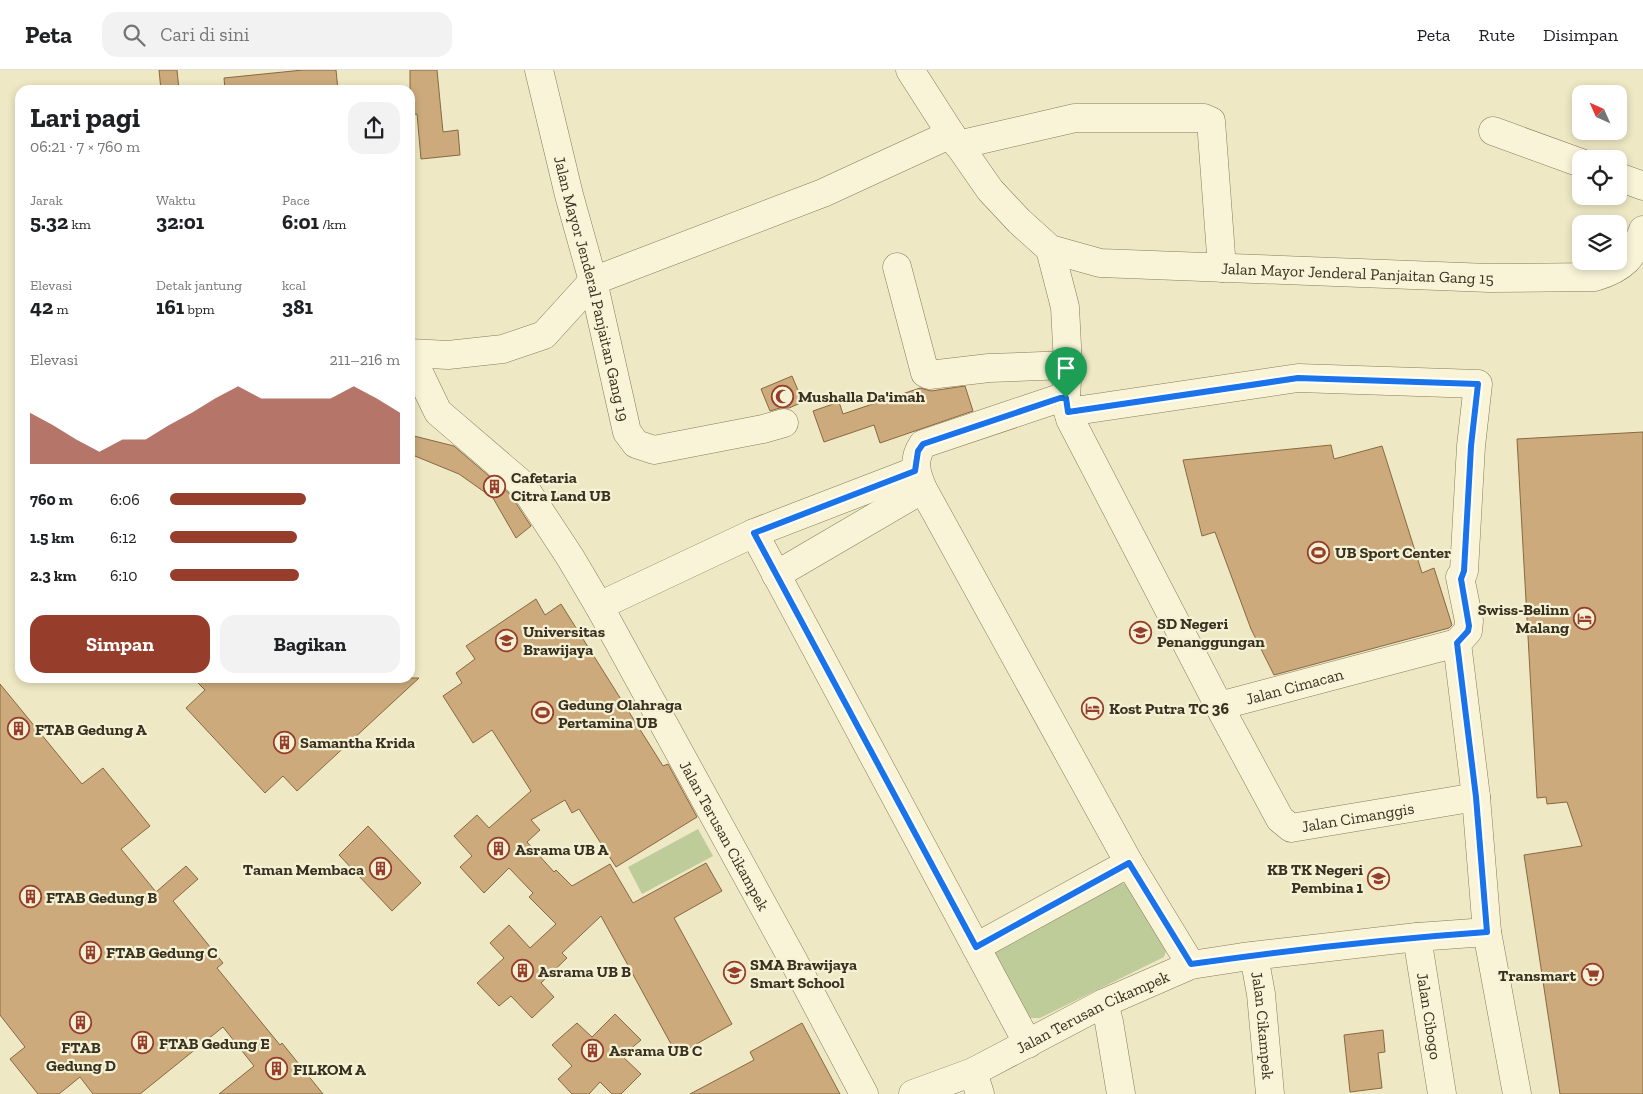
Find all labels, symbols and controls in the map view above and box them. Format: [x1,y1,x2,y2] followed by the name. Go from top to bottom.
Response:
[102,12,452,57] search box
[25,20,72,49] text: Peta
[120,21,148,49] icon: search
[160,23,249,46] text: Cari di sini
[1417,24,1451,46] text: Peta
[1479,24,1515,46] text: Rute
[1543,24,1618,46] text: Disimpan
[1572,85,1628,140] north arrow
[1572,85,1627,270] map controls
[30,101,140,134] text: Lari pagi
[348,102,400,154] button: share
[30,137,140,156] text: 06:21 · 7 × 760 m
[1572,150,1627,205] button: locate
[550,154,633,423] street label: Jalan Mayor Jenderal Panjaitan Gang 19
[30,192,63,209] text: Jarak
[156,192,196,209] text: Waktu
[282,192,310,209] text: Pace
[30,209,68,234] text: 5.32
[156,209,204,234] text: 32:01
[282,209,319,234] text: 6:01
[1572,215,1627,270] button: layers
[68,216,91,233] text: km
[319,216,346,233] text: /km
[1221,259,1494,288] street label: Jalan Mayor Jenderal Panjaitan Gang 15
[30,277,72,294] text: Elevasi
[156,277,242,294] text: Detak jantung
[282,277,306,294] text: kcal
[30,294,53,319] text: 42
[156,294,184,319] text: 161
[282,294,313,319] text: 381
[53,301,69,318] text: m
[184,301,215,318] text: bpm
[1045,347,1087,398] pin
[30,350,78,369] text: Elevasi
[330,350,400,369] text: 211–216 m
[1052,354,1080,382] icon: arrive
[770,384,794,408] mosque icon: Mushalla Da'imah
[798,387,926,406] place label: Mushalla Da'imah
[511,468,611,505] place label: Cafetaria Citra Land UB
[483,474,507,498] building icon: Cafetaria Citra Land UB
[30,490,73,509] text: 760 m
[110,490,140,509] text: 6:06
[30,528,74,547] text: 1.5 km
[110,528,136,547] text: 6:12
[1307,540,1331,564] sports icon: UB Sport Center
[1335,543,1451,562] place label: UB Sport Center
[30,566,77,585] text: 2.3 km
[110,566,137,585] text: 6:10
[1478,600,1570,637] place label: Swiss-Belinn Malang
[1573,606,1597,630] hotel icon: Swiss-Belinn Malang
[1157,614,1265,651] place label: SD Negeri Penanggungan
[30,615,210,673] button: Simpan
[220,615,400,673] button: Bagikan
[1129,620,1153,644] school or university icon: SD Negeri Penanggungan
[523,622,605,659] place label: Universitas Brawijaya
[495,628,519,652] school or university icon: Universitas Brawijaya
[1244,664,1346,709] street label: Jalan Cimacan
[558,695,682,732] place label: Gedung Olahraga Pertamina UB
[1081,696,1105,720] hotel icon: Kost Putra TC 36
[1109,699,1229,718] place label: Kost Putra TC 36
[530,701,554,725] sports icon: Gedung Olahraga Pertamina UB
[7,717,31,741] building icon: FTAB Gedung A
[35,720,147,739] place label: FTAB Gedung A
[272,730,296,754] building icon: Samantha Krida
[300,733,415,752] place label: Samantha Krida
[676,757,773,915] street label: Jalan Terusan Cikampek
[1300,799,1416,836] street label: Jalan Cimanggis
[487,837,511,861] building icon: Asrama UB A
[515,840,609,859] place label: Asrama UB A
[368,857,392,881] building icon: Taman Membaca
[243,860,364,879] place label: Taman Membaca
[1267,860,1364,897] place label: KB TK Negeri Pembina 1
[1367,866,1391,890] school or university icon: KB TK Negeri Pembina 1
[18,885,42,909] building icon: FTAB Gedung B
[46,888,157,907] place label: FTAB Gedung B
[78,940,102,964] building icon: FTAB Gedung C
[106,943,217,962] place label: FTAB Gedung C
[750,955,857,992] place label: SMA Brawijaya Smart School
[510,959,534,983] building icon: Asrama UB B
[722,961,746,985] school or university icon: SMA Brawijaya Smart School
[538,962,631,981] place label: Asrama UB B
[1580,963,1604,987] supermarket icon: Transmart
[1013,966,1173,1058] street label: Jalan Terusan Cikampek
[1498,966,1577,985] place label: Transmart
[1247,970,1278,1081] street label: Jalan Cikampek
[1413,971,1445,1061] street label: Jalan Cibogo
[69,1011,93,1035] building icon: FTAB Gedung D
[131,1031,155,1055] building icon: FTAB Gedung E
[159,1034,270,1053] place label: FTAB Gedung E
[46,1038,116,1075] place label: FTAB Gedung D
[581,1038,605,1062] building icon: Asrama UB C
[609,1041,702,1060] place label: Asrama UB C
[265,1057,289,1081] building icon: FILKOM A
[293,1060,366,1079] place label: FILKOM A

